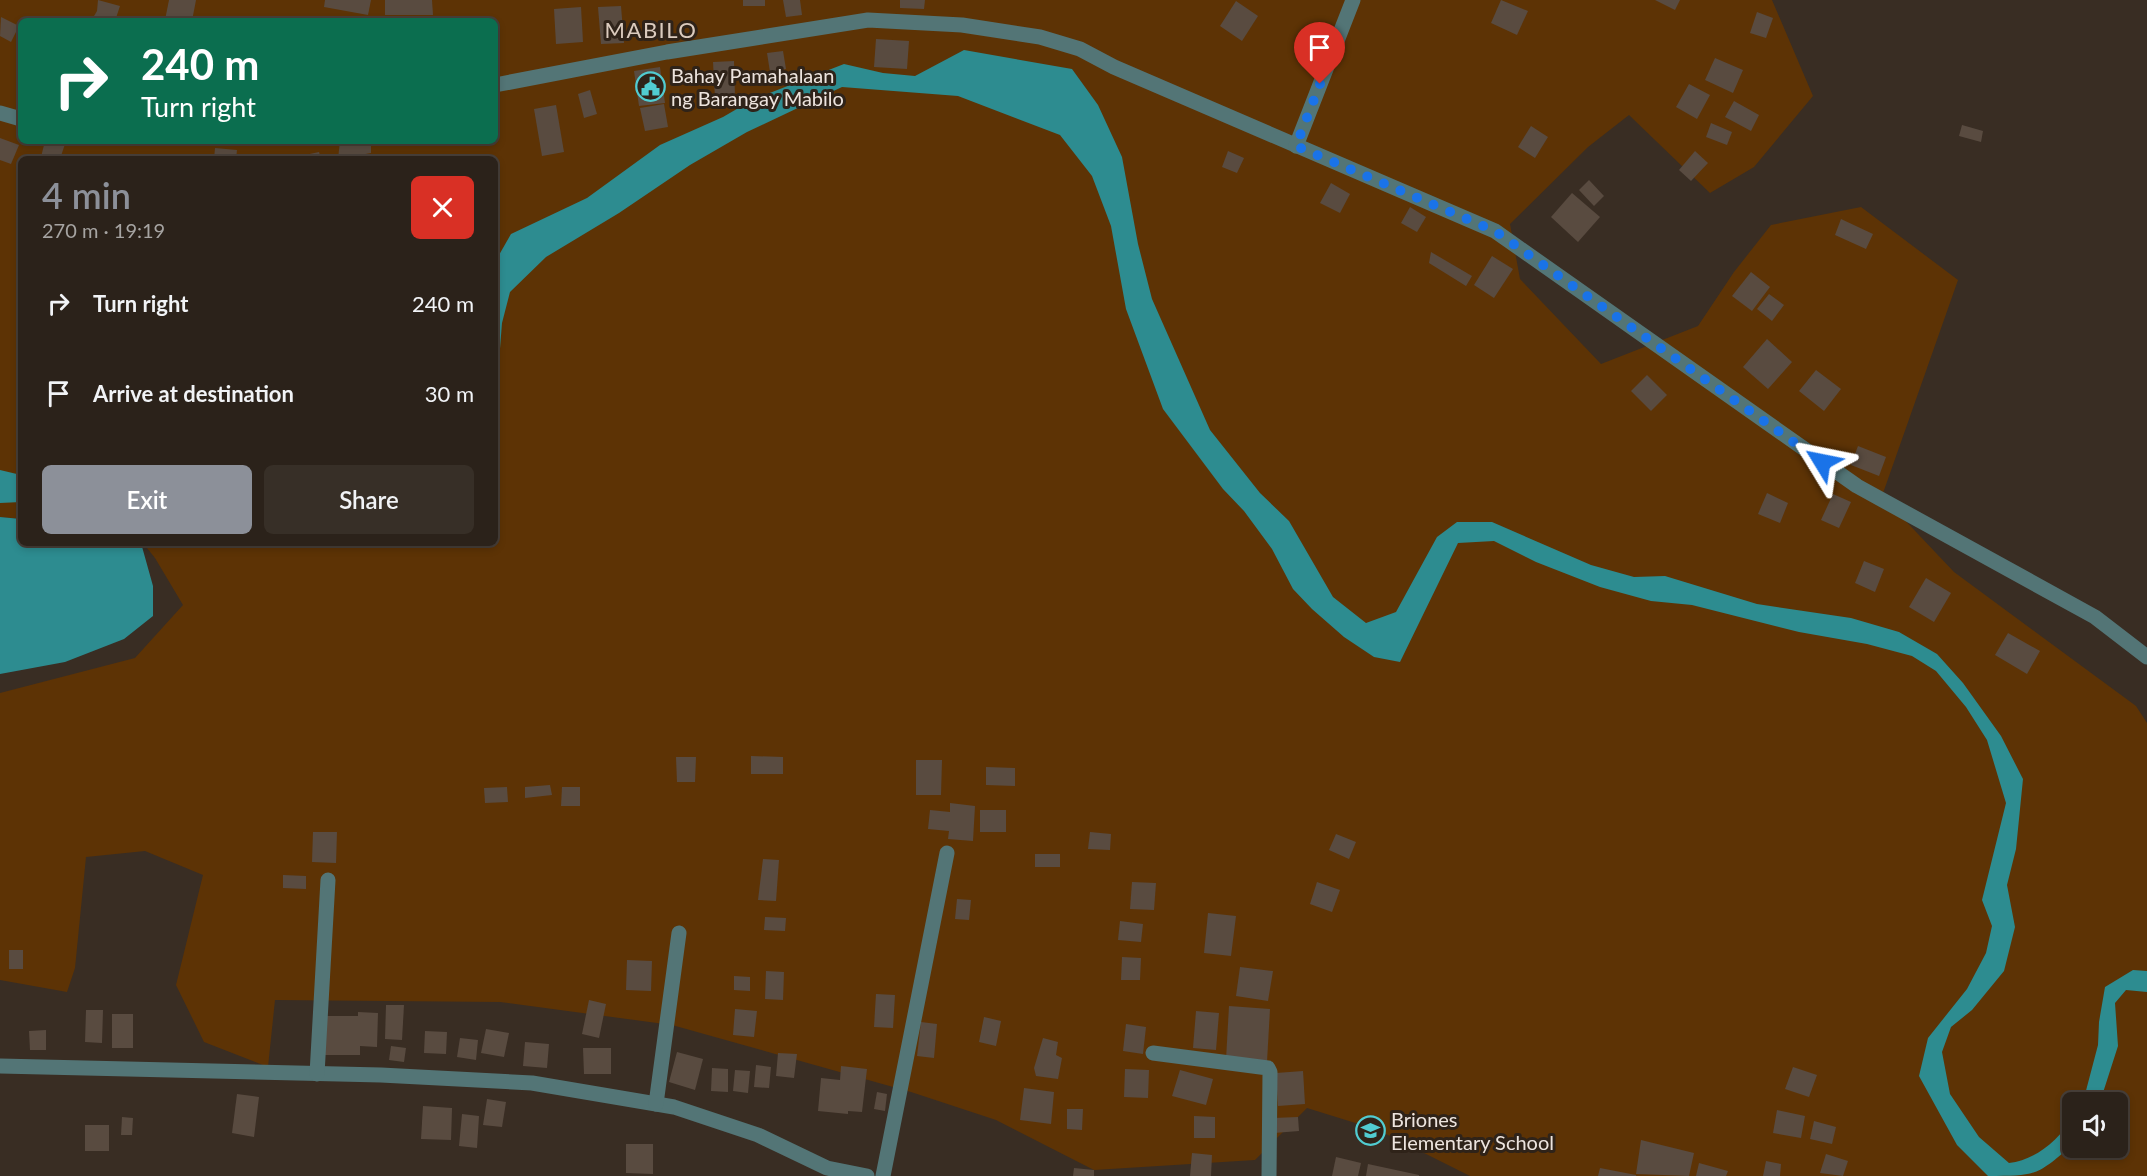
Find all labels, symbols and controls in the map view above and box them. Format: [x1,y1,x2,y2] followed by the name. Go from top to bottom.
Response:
[605,16,697,43] district label: MABILO
[1294,22,1345,84] pin
[1303,31,1336,64] icon: arrive
[141,39,259,89] text: 240 m
[42,42,120,120] icon: right
[671,63,844,110] place label: Bahay Pamahalaan ng Barangay Mabilo
[634,71,666,103] public building icon: Bahay Pamahalaan ng Barangay Mabilo
[141,90,256,123] text: Turn right
[42,173,131,217] text: 4 min
[411,176,474,239] button: close
[42,218,165,242] text: 270 m · 19:19
[42,287,75,320] icon: right
[93,290,188,317] text: Turn right
[412,290,474,317] text: 240 m
[42,377,75,410] icon: arrive
[93,380,294,407] text: Arrive at destination
[425,380,474,407] text: 30 m
[1790,430,1854,494] position arrow
[42,465,252,534] button: Exit
[264,465,474,534] button: Share
[2062,1092,2128,1158] map controls
[2062,1092,2128,1158] button: sound
[1391,1107,1554,1154] place label: Briones Elementary School
[1354,1115,1386,1147] school or university icon: Briones Elementary School

